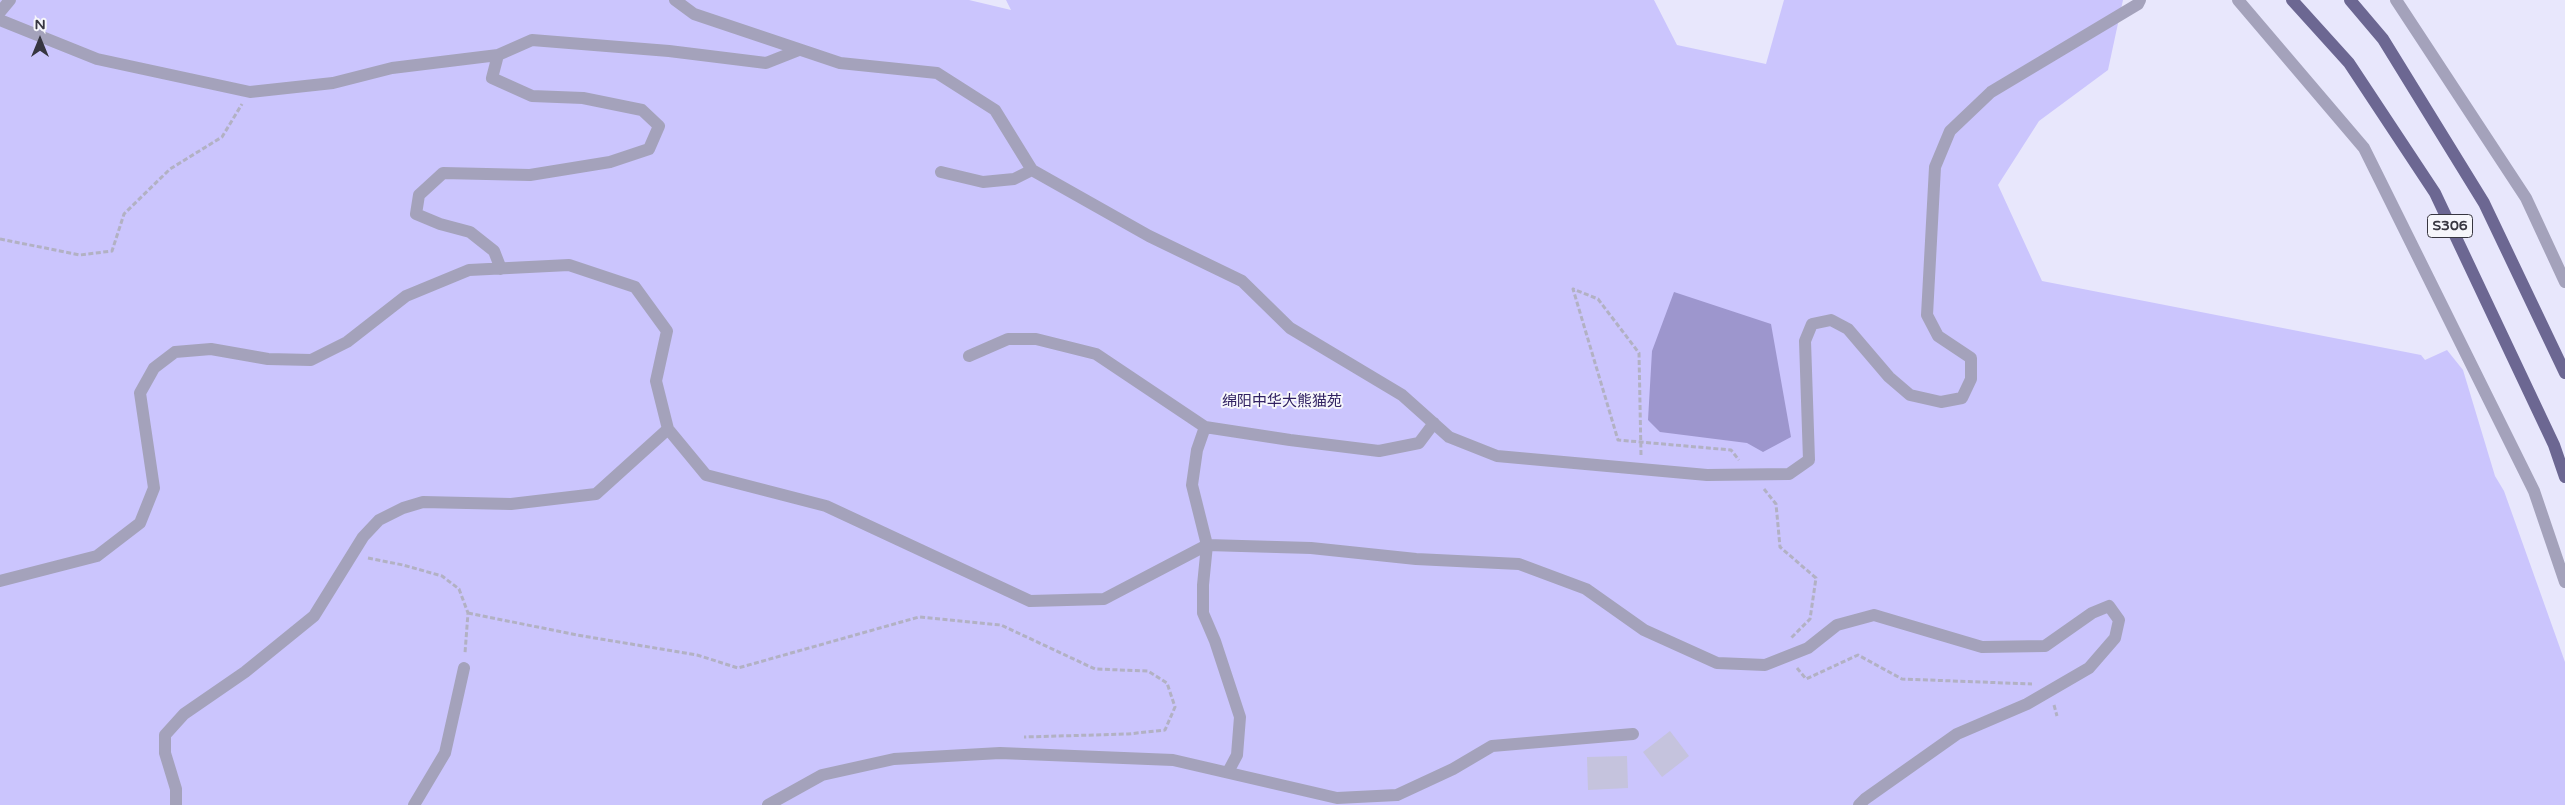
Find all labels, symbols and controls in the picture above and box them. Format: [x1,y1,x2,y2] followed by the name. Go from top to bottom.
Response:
[15,15,65,65] north arrow
[34,16,46,33] text: N
[2428,215,2472,238] road number: S306
[1222,393,1342,411] park label: 绵阳中华大熊猫苑

